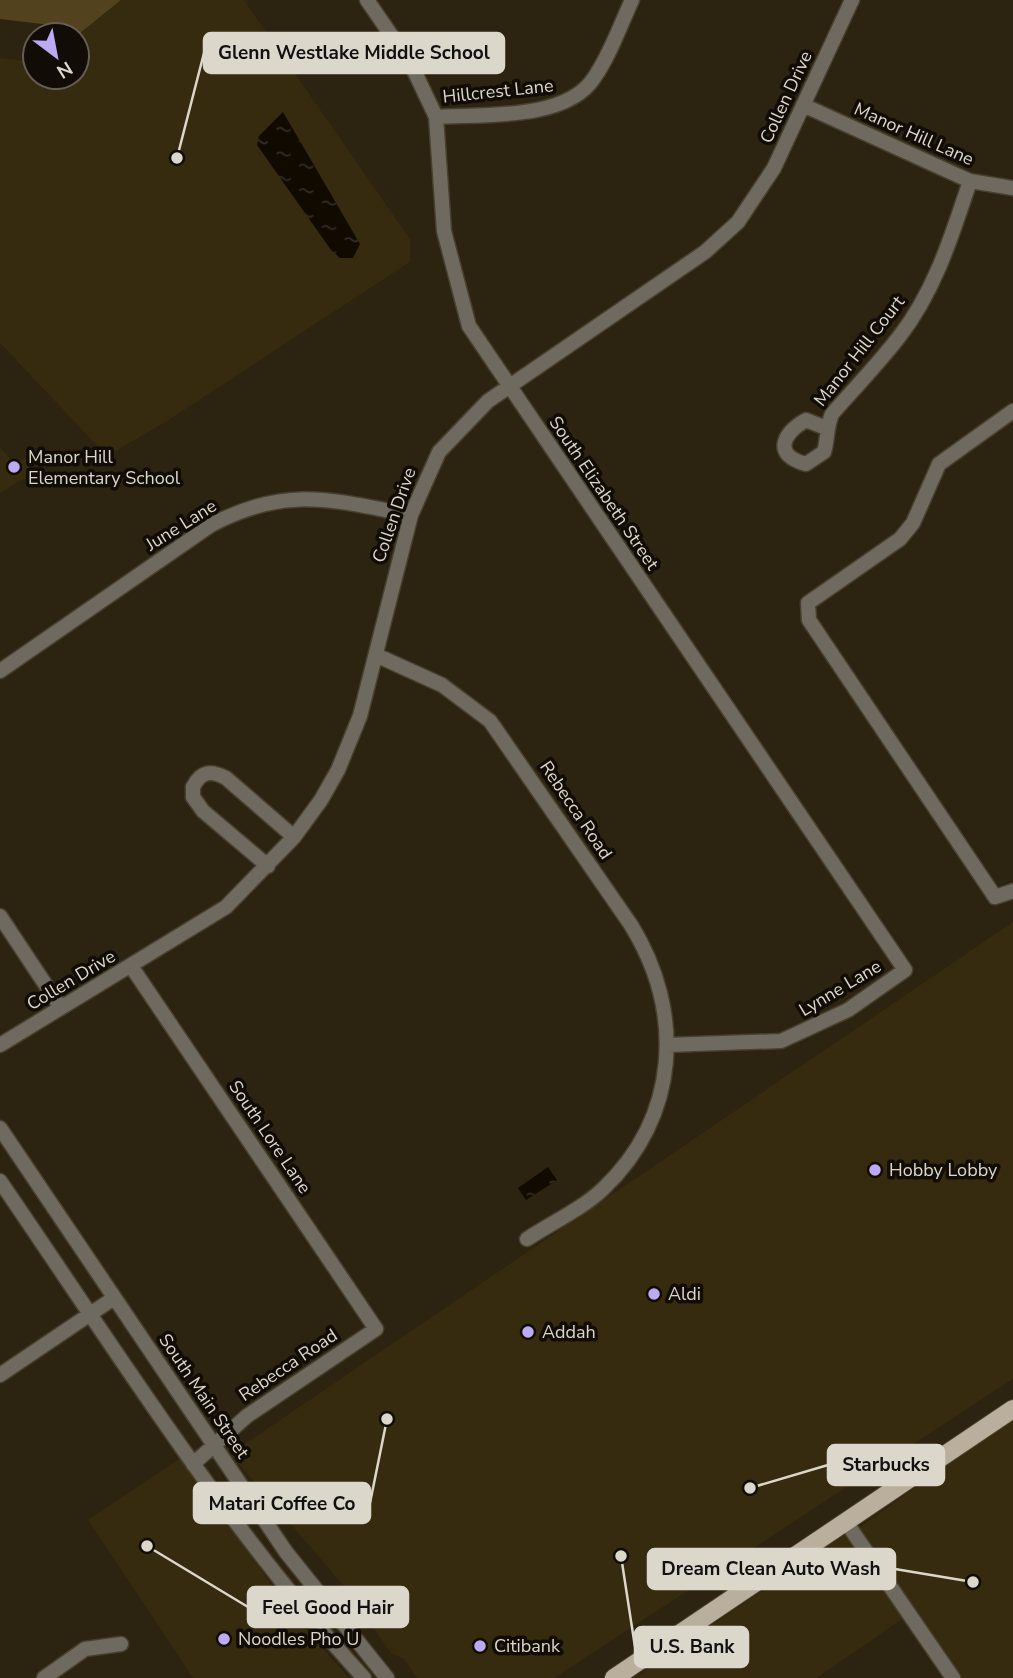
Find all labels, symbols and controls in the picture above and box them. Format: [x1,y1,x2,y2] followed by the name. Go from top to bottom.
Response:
[21,21,91,91] north arrow
[204,33,504,73] callout: Glenn Westlake Middle School
[218,40,490,66] text: Glenn Westlake Middle School
[754,47,818,147] street label: Collen Drive
[52,55,77,84] text: N
[441,73,555,109] street label: Hillcrest Lane
[850,97,978,171] street label: Manor Hill Lane
[808,290,910,411] street label: Manor Hill Court
[544,411,665,575] street label: South Elizabeth Street
[28,445,181,490] place label: Manor Hill Elementary School
[6,459,22,475] marker: Manor Hill Elementary School
[367,464,421,566] street label: Collen Drive
[140,494,221,557] street label: June Lane
[534,756,618,864] street label: Rebecca Road
[22,944,120,1016] street label: Collen Drive
[794,954,886,1022] street label: Lynne Lane
[223,1076,317,1198] street label: South Lore Lane
[889,1158,998,1182] place label: Hobby Lobby
[867,1162,883,1178] marker: Hobby Lobby
[668,1282,701,1306] place label: Aldi
[646,1286,662,1302] marker: Aldi
[542,1320,596,1344] place label: Addah
[234,1323,342,1407] street label: Rebecca Road
[520,1324,536,1340] marker: Addah
[153,1329,255,1464] street label: South Main Street
[828,1445,944,1485] callout: Starbucks
[842,1452,930,1478] text: Starbucks
[194,1483,370,1523] callout: Matari Coffee Co
[208,1491,356,1517] text: Matari Coffee Co
[648,1549,895,1589] callout: Dream Clean Auto Wash
[661,1556,881,1582] text: Dream Clean Auto Wash
[248,1587,408,1627] callout: Feel Good Hair
[262,1595,394,1621] text: Feel Good Hair
[238,1627,359,1651] place label: Noodles Pho U
[635,1627,748,1667] callout: U.S. Bank
[216,1631,232,1647] marker: Noodles Pho U
[494,1634,561,1658] place label: Citibank
[650,1634,735,1660] text: U.S. Bank
[472,1638,488,1654] marker: Citibank

